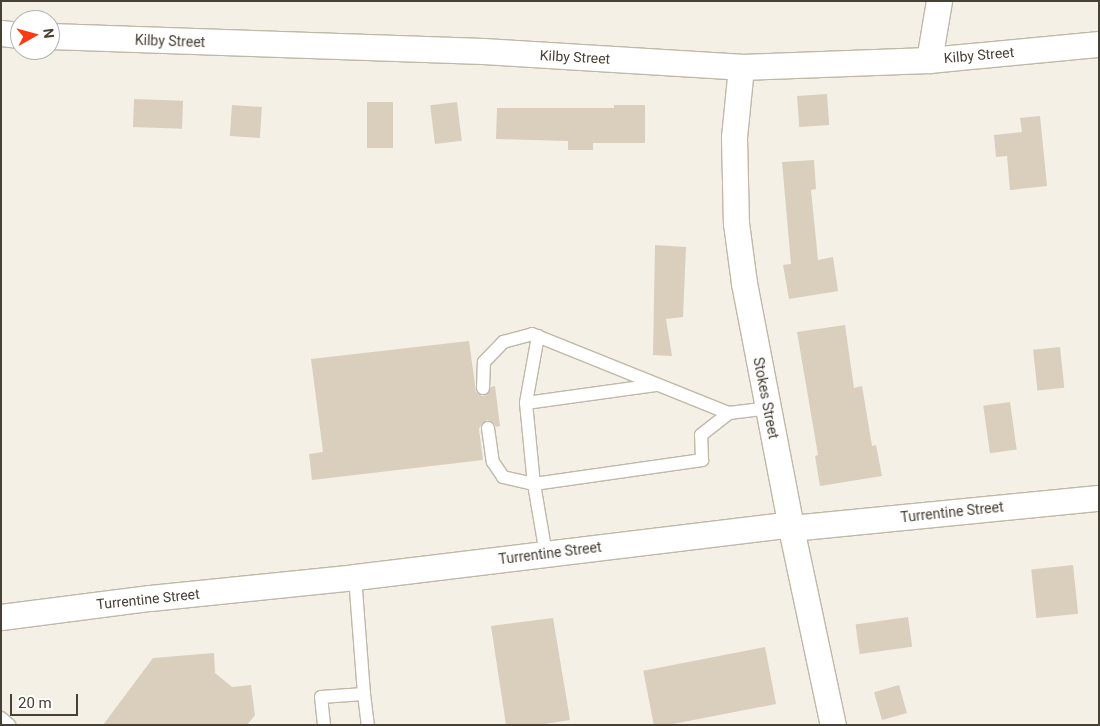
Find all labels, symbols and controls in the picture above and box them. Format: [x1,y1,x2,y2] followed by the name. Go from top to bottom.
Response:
[10,10,60,60] north arrow
[40,27,57,39] text: N
[135,31,205,51] street label: Kilby Street
[943,44,1015,66] street label: Kilby Street
[539,47,611,67] street label: Kilby Street
[750,356,782,440] street label: Stokes Street
[900,498,1004,526] street label: Turrentine Street
[498,538,602,568] street label: Turrentine Street
[96,585,200,613] street label: Turrentine Street
[12,684,80,716] scale bar
[18,694,52,712] text: 20 m

